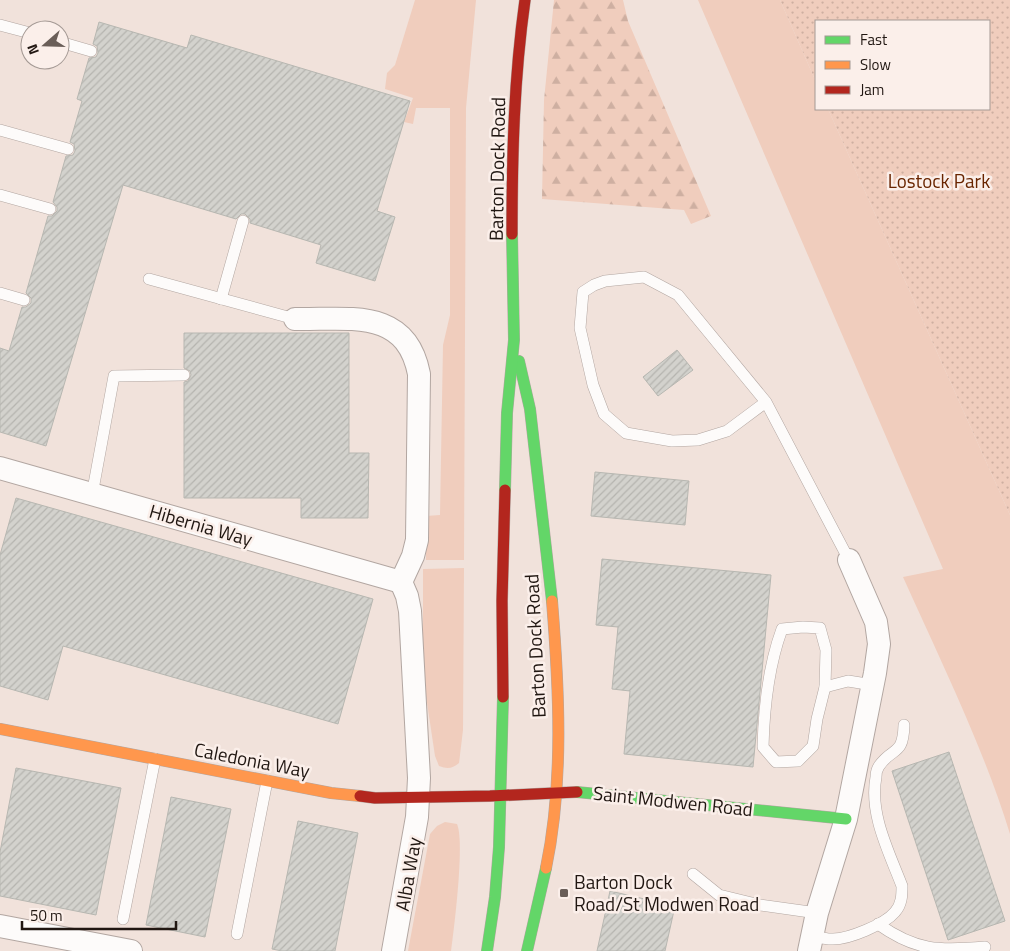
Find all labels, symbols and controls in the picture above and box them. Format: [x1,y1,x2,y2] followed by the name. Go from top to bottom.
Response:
[20,20,70,70] north arrow
[815,20,990,110] legend
[860,28,888,51] text: Fast
[21,41,44,58] text: N
[860,53,891,76] text: Slow
[860,78,884,101] text: Jam
[481,97,512,241] street label: Barton Dock Road
[888,166,990,195] park label: Lostock Park
[146,496,256,553] street label: Hibernia Way
[516,573,553,719] street label: Barton Dock Road
[192,734,312,785] street label: Caledonia Way
[592,778,754,823] street label: Saint Modwen Road
[387,835,428,913] street label: Alba Way
[574,867,759,918] place label: Barton Dock Road/St Modwen Road
[558,887,570,899] marker: Barton Dock Road/St Modwen Road
[22,898,176,930] scale bar
[30,904,63,927] text: 50 m

